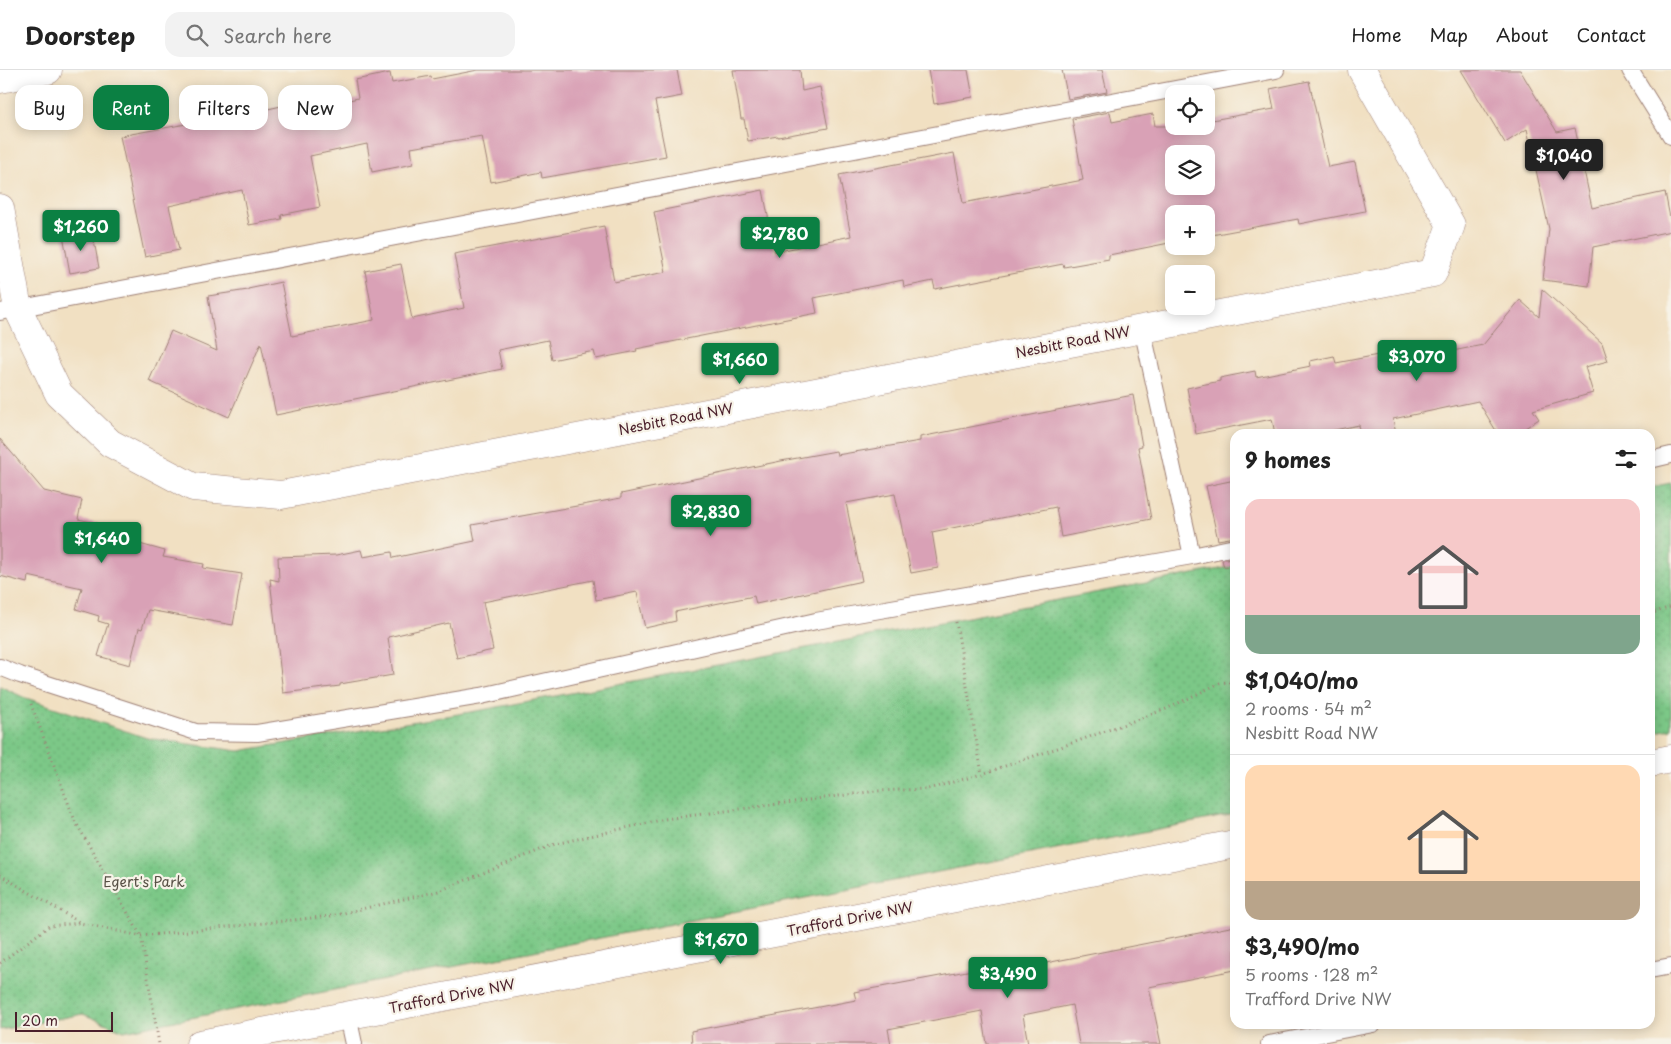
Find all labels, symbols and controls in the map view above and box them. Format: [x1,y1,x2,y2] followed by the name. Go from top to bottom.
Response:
[165,12,515,57] search box
[25,17,135,53] text: Doorstep
[183,21,211,49] icon: search
[223,21,332,49] text: Search here
[1351,21,1401,48] text: Home
[1429,21,1468,48] text: Map
[1496,21,1548,48] text: About
[1576,21,1646,48] text: Contact
[15,85,83,130] chip: Buy
[93,85,169,130] chip: Rent
[179,85,268,130] chip: Filters
[278,85,352,130] chip: New
[1165,85,1215,315] map controls
[1165,85,1215,135] button: locate
[1523,138,1605,181] pin: $1,040
[1536,143,1592,167] text: $1,040
[1165,145,1215,195] button: layers
[1165,205,1215,255] button: +
[40,210,122,252] pin: $1,260
[54,214,109,238] text: $1,260
[739,216,821,259] pin: $2,780
[752,221,808,245] text: $2,780
[1165,265,1215,315] button: −
[1014,320,1132,363] street label: Nesbitt Road NW
[1376,340,1458,382] pin: $3,070
[699,342,781,385] pin: $1,660
[1389,344,1445,368] text: $3,070
[712,347,768,371] text: $1,660
[617,397,735,440] street label: Nesbitt Road NW
[1245,443,1331,475] text: 9 homes
[1612,445,1640,473] icon: filters
[670,494,752,537] pin: $2,830
[682,499,740,523] text: $2,830
[61,522,143,564] pin: $1,640
[74,526,130,550] text: $1,640
[1398,532,1488,622] icon: home
[1245,664,1358,696] text: $1,040/mo
[1245,696,1372,720] text: 2 rooms · 54 m²
[1245,720,1378,744] text: Nesbitt Road NW
[1398,797,1488,887] icon: home
[103,871,185,892] park label: Egert's Park
[785,896,915,941] street label: Trafford Drive NW
[680,922,762,965] pin: $1,670
[694,927,748,951] text: $1,670
[1245,930,1359,962] text: $3,490/mo
[967,956,1049,999] pin: $3,490
[979,961,1037,985] text: $3,490
[1245,962,1378,986] text: 5 rooms · 128 m²
[387,973,517,1018] street label: Trafford Drive NW
[1245,986,1391,1010] text: Trafford Drive NW
[15,1009,112,1032] scale bar
[22,1010,58,1031] text: 20 m

